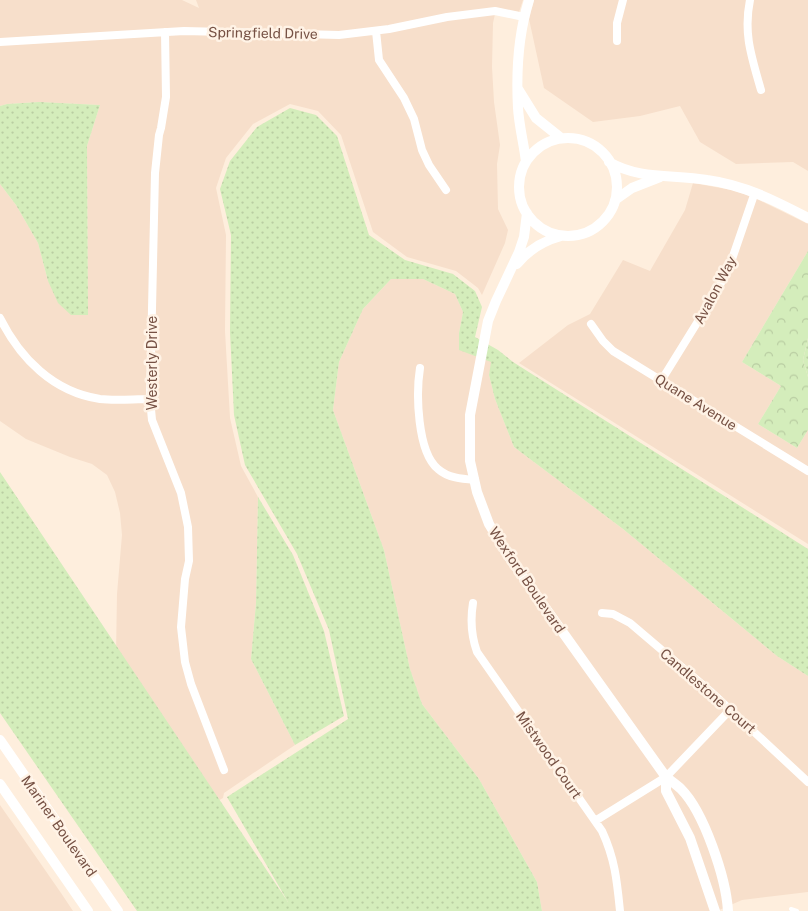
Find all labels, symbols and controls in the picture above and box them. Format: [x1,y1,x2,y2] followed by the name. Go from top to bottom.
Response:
[208,24,318,42] street label: Springfield Drive
[690,253,740,327] street label: Avalon Way
[144,316,160,410] street label: Westerly Drive
[652,370,740,434] street label: Quane Avenue
[486,524,568,636] street label: Wexford Boulevard
[657,645,759,737] street label: Candlestone Court
[513,708,585,802] street label: Mistwood Court
[18,772,100,880] street label: Mariner Boulevard

